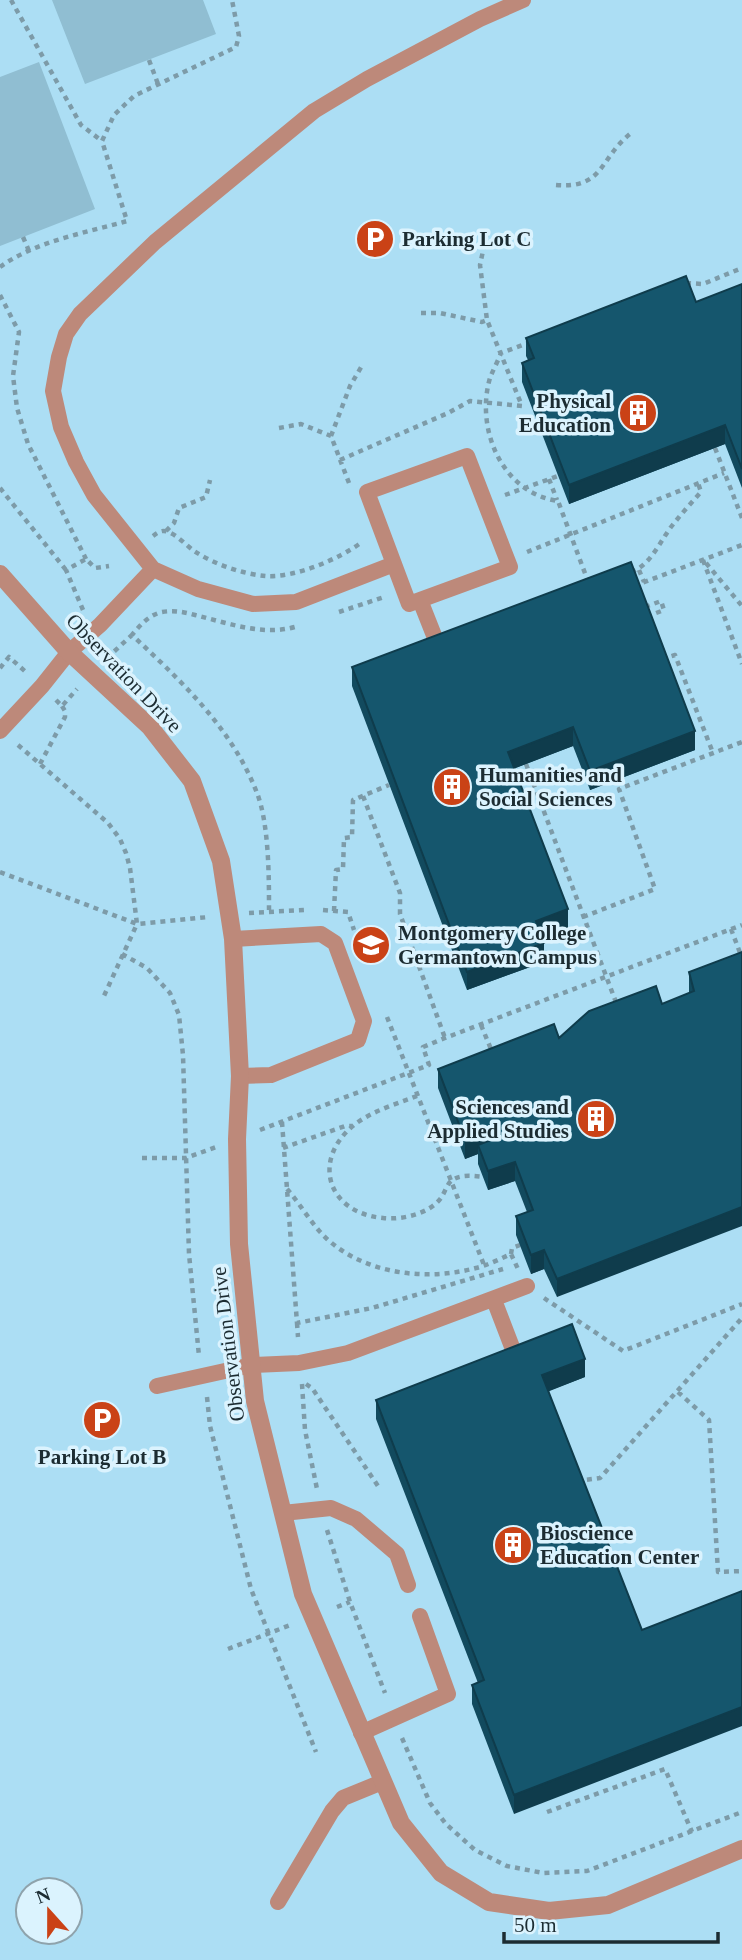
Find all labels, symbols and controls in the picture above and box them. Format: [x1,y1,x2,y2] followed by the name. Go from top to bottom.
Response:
[354,218,396,260] parking icon: Parking Lot C
[402,227,532,251] place label: Parking Lot C
[519,389,611,437] place label: Physical Education
[617,392,659,434] building icon: Physical Education
[61,609,187,737] street label: Observation Drive
[479,763,622,811] place label: Humanities and Social Sciences
[431,766,473,808] building icon: Humanities and Social Sciences
[398,921,597,969] place label: Montgomery College Germantown Campus
[350,924,392,966] school or university icon: Montgomery College Germantown Campus
[427,1095,569,1143] place label: Sciences and Applied Studies
[575,1098,617,1140] building icon: Sciences and Applied Studies
[207,1265,249,1423] street label: Observation Drive
[81,1399,123,1441] parking icon: Parking Lot B
[38,1445,166,1469] place label: Parking Lot B
[540,1521,699,1569] place label: Bioscience Education Center
[492,1524,534,1566] building icon: Bioscience Education Center
[14,1876,84,1946] north arrow
[33,1883,54,1908] text: N
[504,1900,718,1944] scale bar
[514,1913,557,1937] text: 50 m

